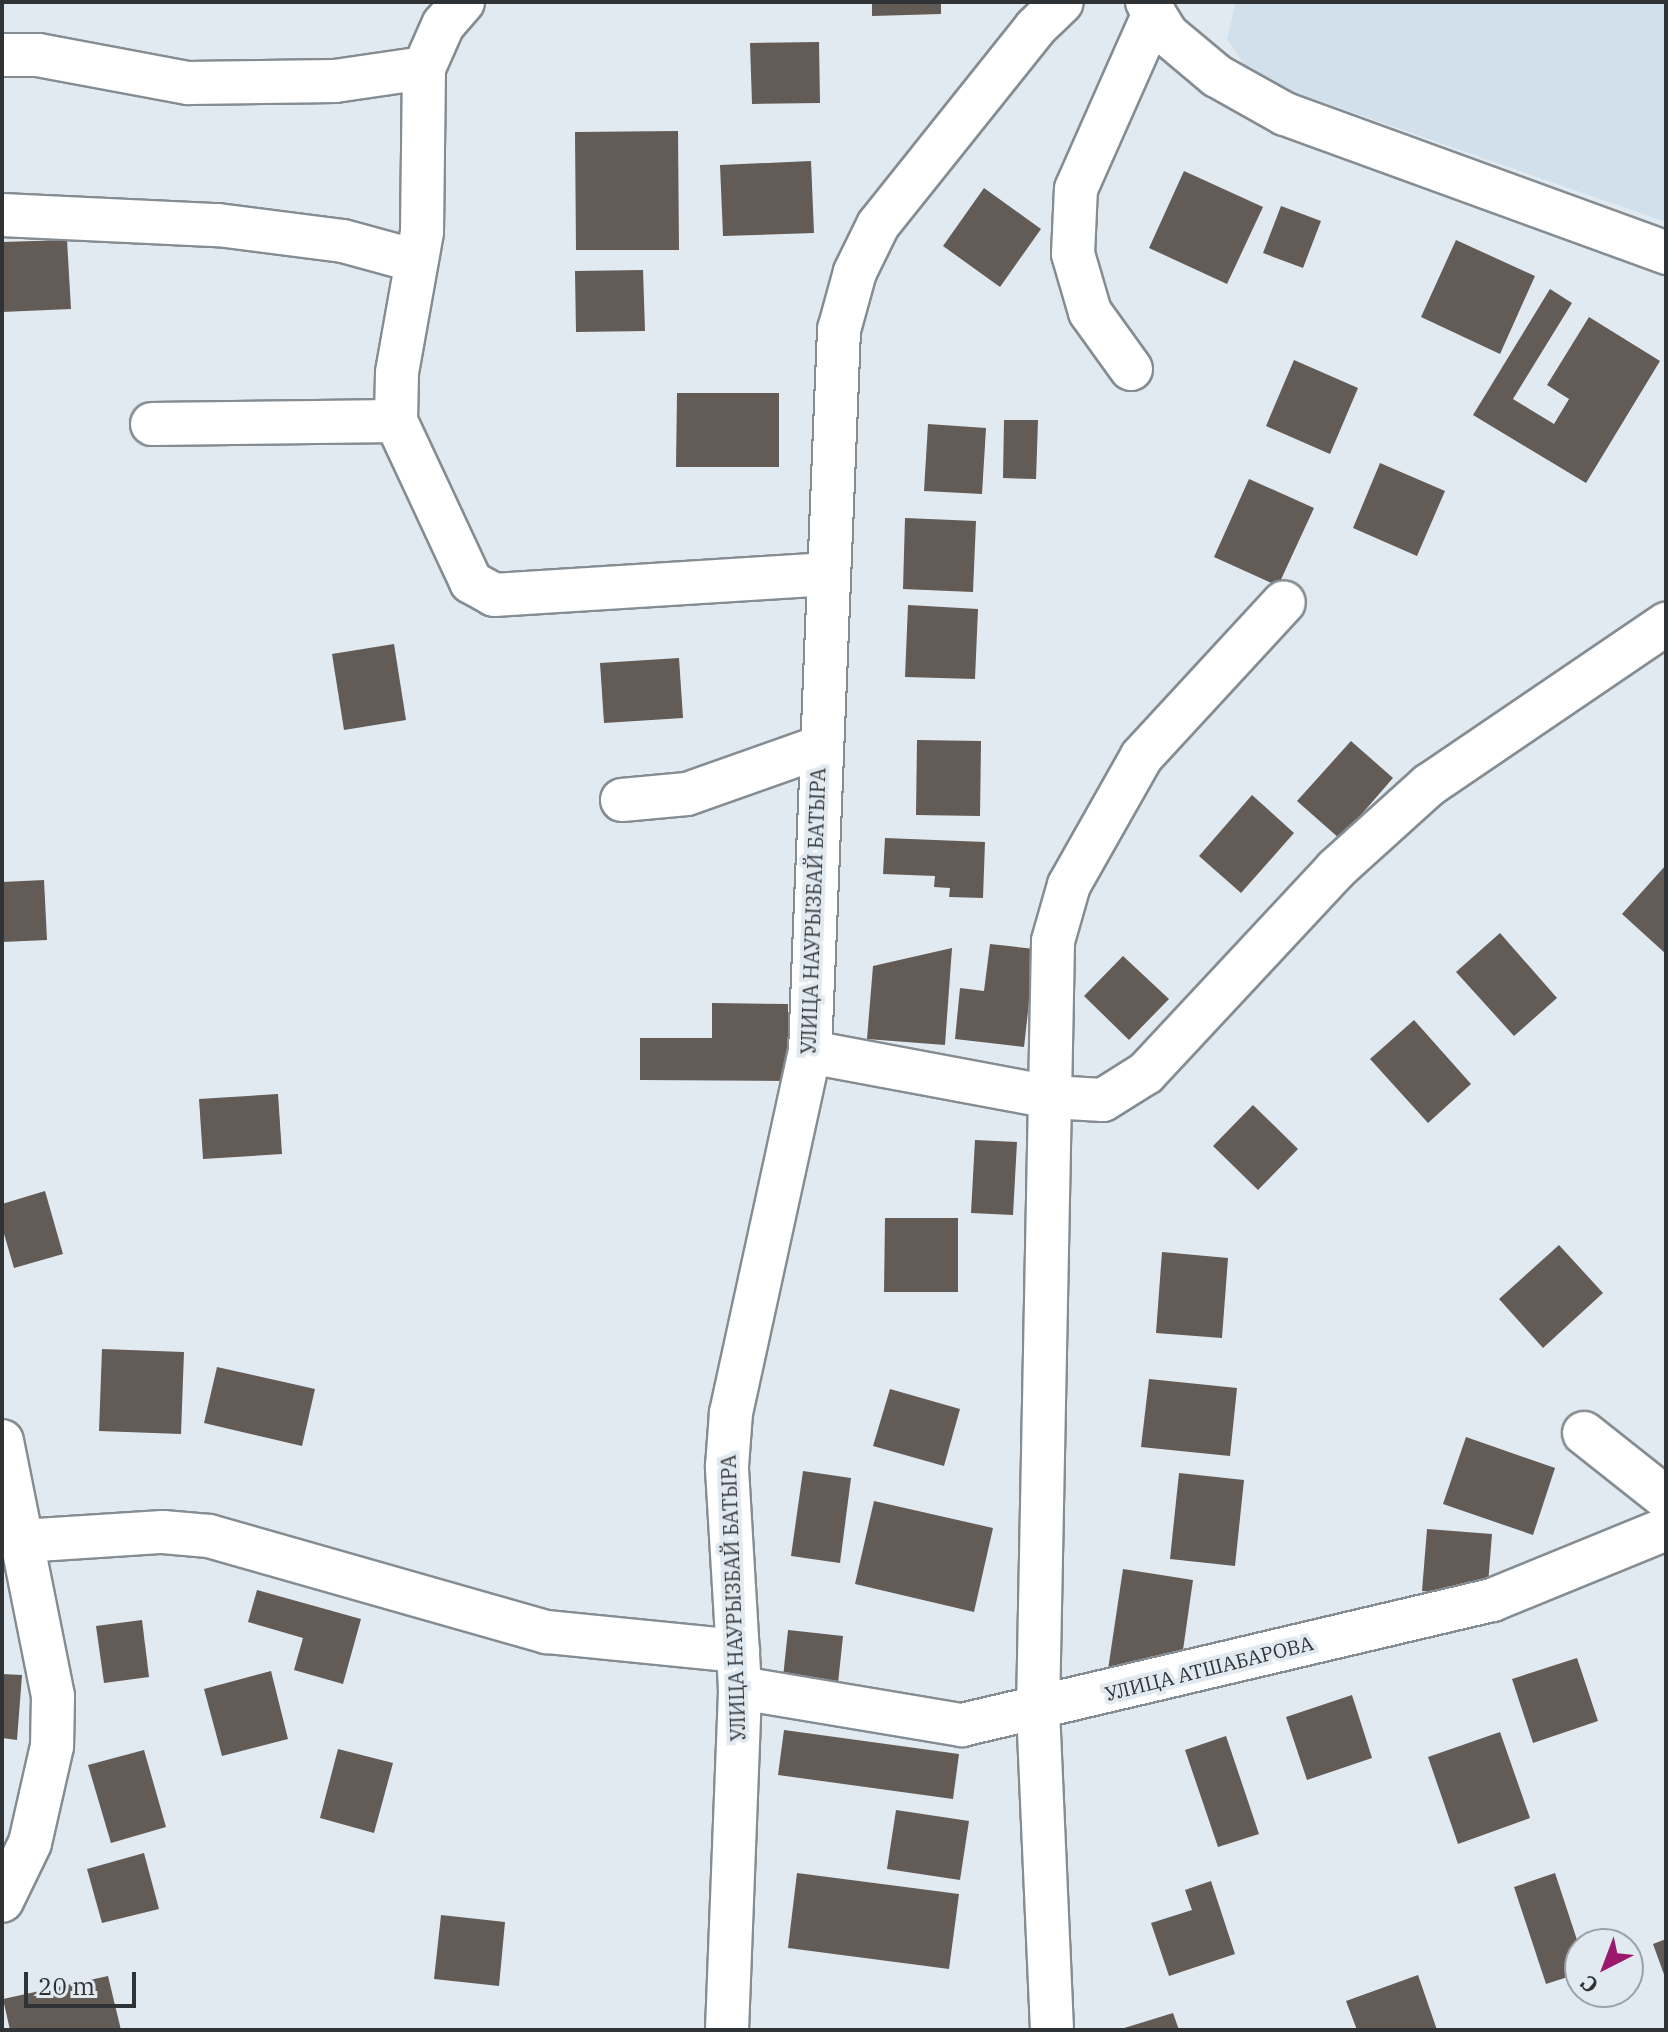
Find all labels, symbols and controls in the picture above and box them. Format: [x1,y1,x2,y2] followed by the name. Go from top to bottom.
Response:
[796,767,830,1055] street label: УЛИЦА НАУРЫЗБАЙ БАТЫРА
[716,1454,750,1742] street label: УЛИЦА НАУРЫЗБАЙ БАТЫРА
[1102,1630,1316,1706] street label: УЛИЦА АТШАБАРОВА
[1564,1928,1644,2008] north arrow
[28,1956,140,2006] scale bar
[1574,1969,1604,2000] text: С
[38,1970,95,2002] text: 20 m

